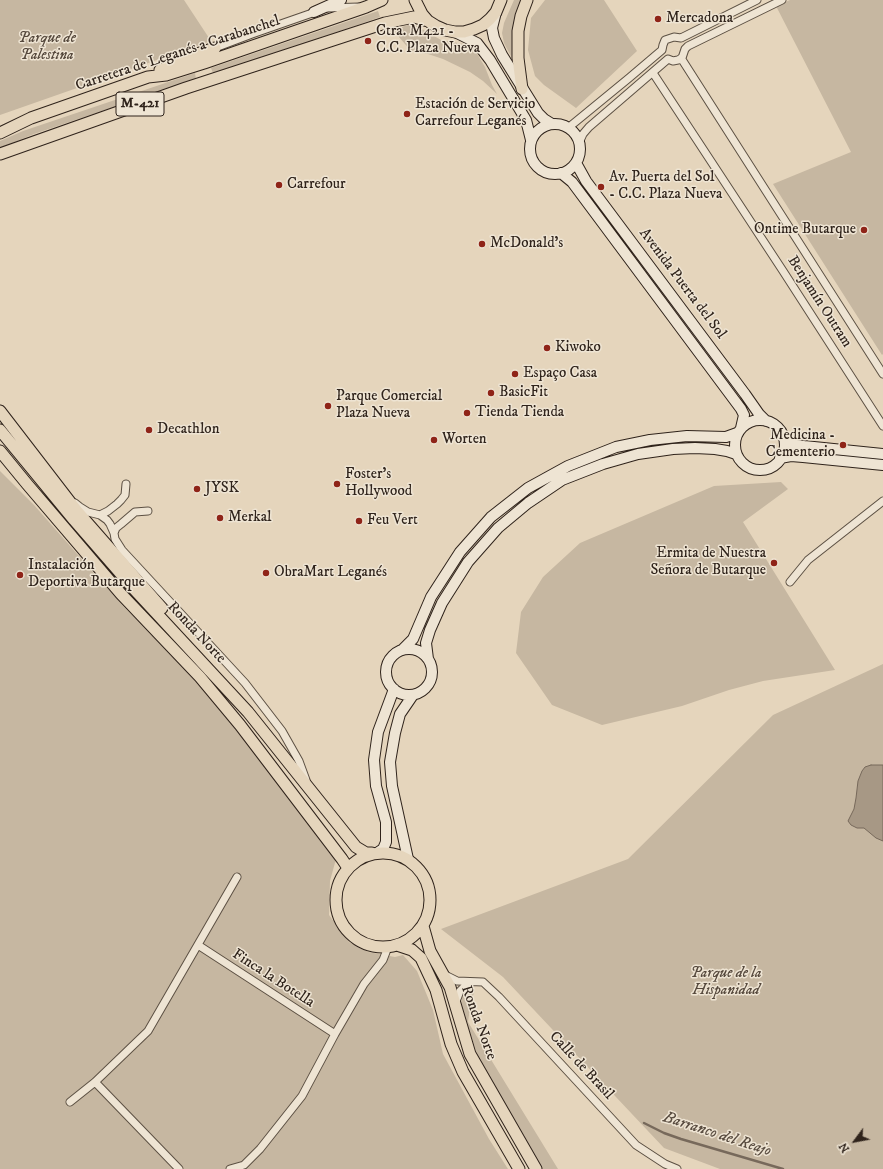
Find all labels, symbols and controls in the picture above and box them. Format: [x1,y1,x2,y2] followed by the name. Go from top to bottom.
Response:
[666,10,733,28] place label: Mercadona
[74,12,282,96] street label: Carretera de Leganés a Carabanchel
[653,14,663,24] marker: Mercadona
[376,23,480,58] place label: Ctra. M421 - C.C. Plaza Nueva
[18,30,76,65] park label: Parque de Palestina
[363,36,373,46] marker: Ctra. M421 - C.C. Plaza Nueva
[116,92,164,116] road number: M-421
[415,96,535,131] place label: Estación de Servicio Carrefour Leganés
[402,109,412,119] marker: Estación de Servicio Carrefour Leganés
[609,169,722,204] place label: Av. Puerta del Sol - C.C. Plaza Nueva
[287,176,346,194] place label: Carrefour
[274,180,284,190] marker: Carrefour
[596,182,606,192] marker: Av. Puerta del Sol - C.C. Plaza Nueva
[754,221,856,239] place label: Ontime Butarque
[635,225,729,343] street label: Avenida Puerta del Sol
[859,225,869,235] marker: Ontime Butarque
[490,235,563,253] place label: McDonald's
[477,239,487,249] marker: McDonald's
[783,253,855,351] street label: Benjamín Outram
[555,339,601,357] place label: Kiwoko
[542,343,552,353] marker: Kiwoko
[523,365,597,383] place label: Espaço Casa
[510,369,520,379] marker: Espaço Casa
[499,384,548,402] place label: BasicFit
[336,388,442,423] place label: Parque Comercial Plaza Nueva
[486,388,496,398] marker: BasicFit
[323,401,333,411] marker: Parque Comercial Plaza Nueva
[475,404,564,422] place label: Tienda Tienda
[462,408,472,418] marker: Tienda Tienda
[157,421,219,439] place label: Decathlon
[144,425,154,435] marker: Decathlon
[766,427,835,462] place label: Medicina - Cementerio
[442,431,487,449] place label: Worten
[429,435,439,445] marker: Worten
[838,440,848,450] marker: Medicina - Cementerio
[345,466,412,501] place label: Foster's Hollywood
[332,479,342,489] marker: Foster's Hollywood
[205,480,239,498] place label: JYSK
[192,484,202,494] marker: JYSK
[228,509,272,527] place label: Merkal
[367,512,418,530] place label: Feu Vert
[215,513,225,523] marker: Merkal
[354,516,364,526] marker: Feu Vert
[650,545,766,580] place label: Ermita de Nuestra Señora de Butarque
[28,557,145,592] place label: Instalación Deportiva Butarque
[769,558,779,568] marker: Ermita de Nuestra Señora de Butarque
[274,564,387,582] place label: ObraMart Leganés
[261,568,271,578] marker: ObraMart Leganés
[15,570,25,580] marker: Instalación Deportiva Butarque
[163,598,229,668] street label: Ronda Norte
[229,946,317,1012] street label: Finca la Botella
[690,965,762,1000] park label: Parque de la Hispanidad
[456,983,500,1063] street label: Ronda Norte
[545,1028,617,1104] street label: Calle de Brasil
[661,1109,773,1161] water label: Barranco del Reajo
[835,1121,875,1161] north arrow
[836,1140,853,1155] text: N

